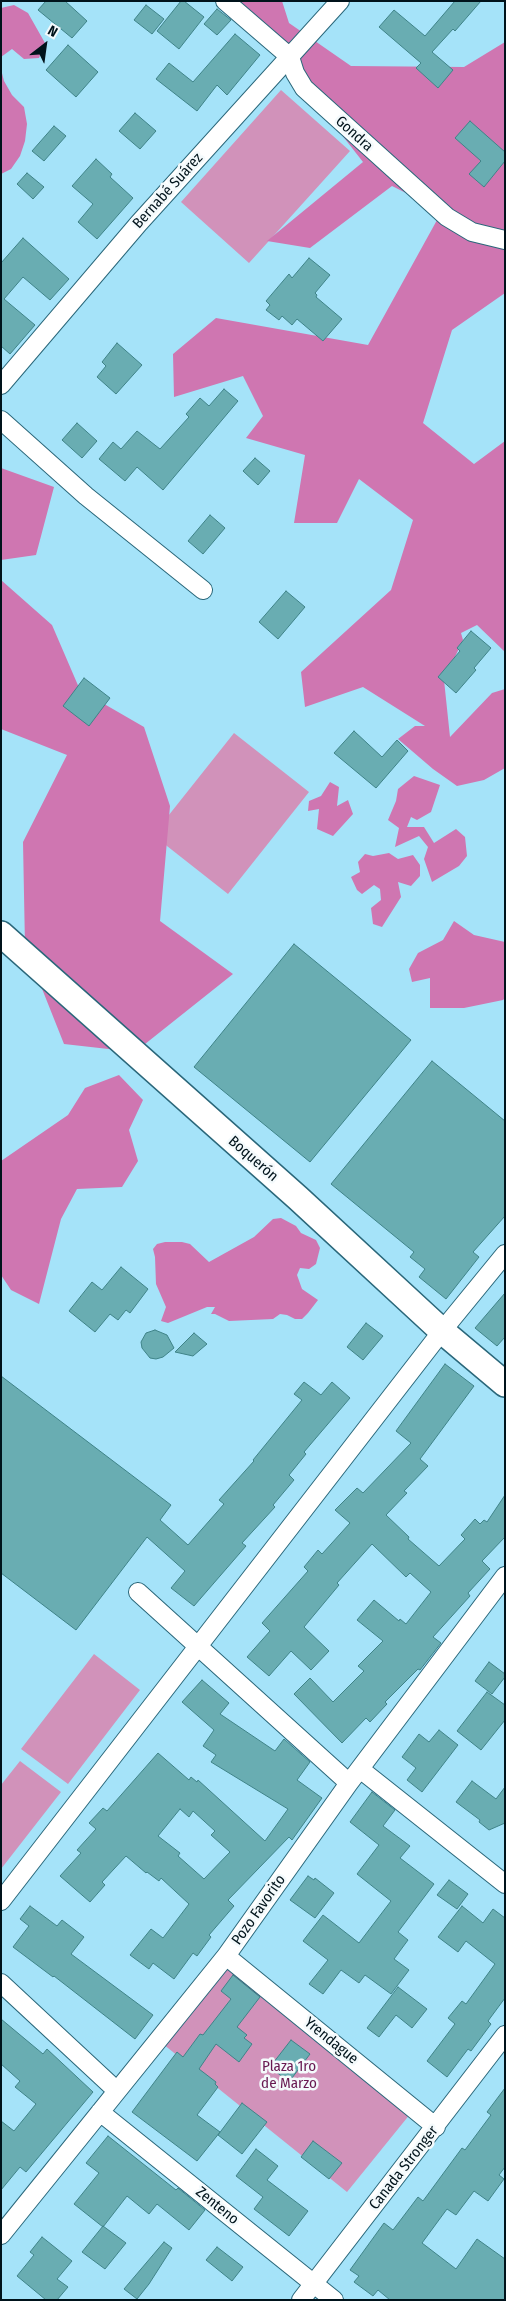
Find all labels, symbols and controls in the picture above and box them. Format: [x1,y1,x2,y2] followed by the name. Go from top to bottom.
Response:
[20,20,70,70] north arrow
[45,22,61,41] text: N
[331,112,377,156] street label: Gondra
[129,149,207,233] street label: Bernabé Suárez
[224,1133,282,1185] street label: Boquerón
[228,1872,290,1948] street label: Pozo Favorito
[300,2014,362,2068] street label: Yrendague
[261,2058,317,2093] park label: Plaza 1ro de Marzo
[366,2123,442,2213] street label: Canada Stronger
[192,2183,242,2229] street label: Zenteno

